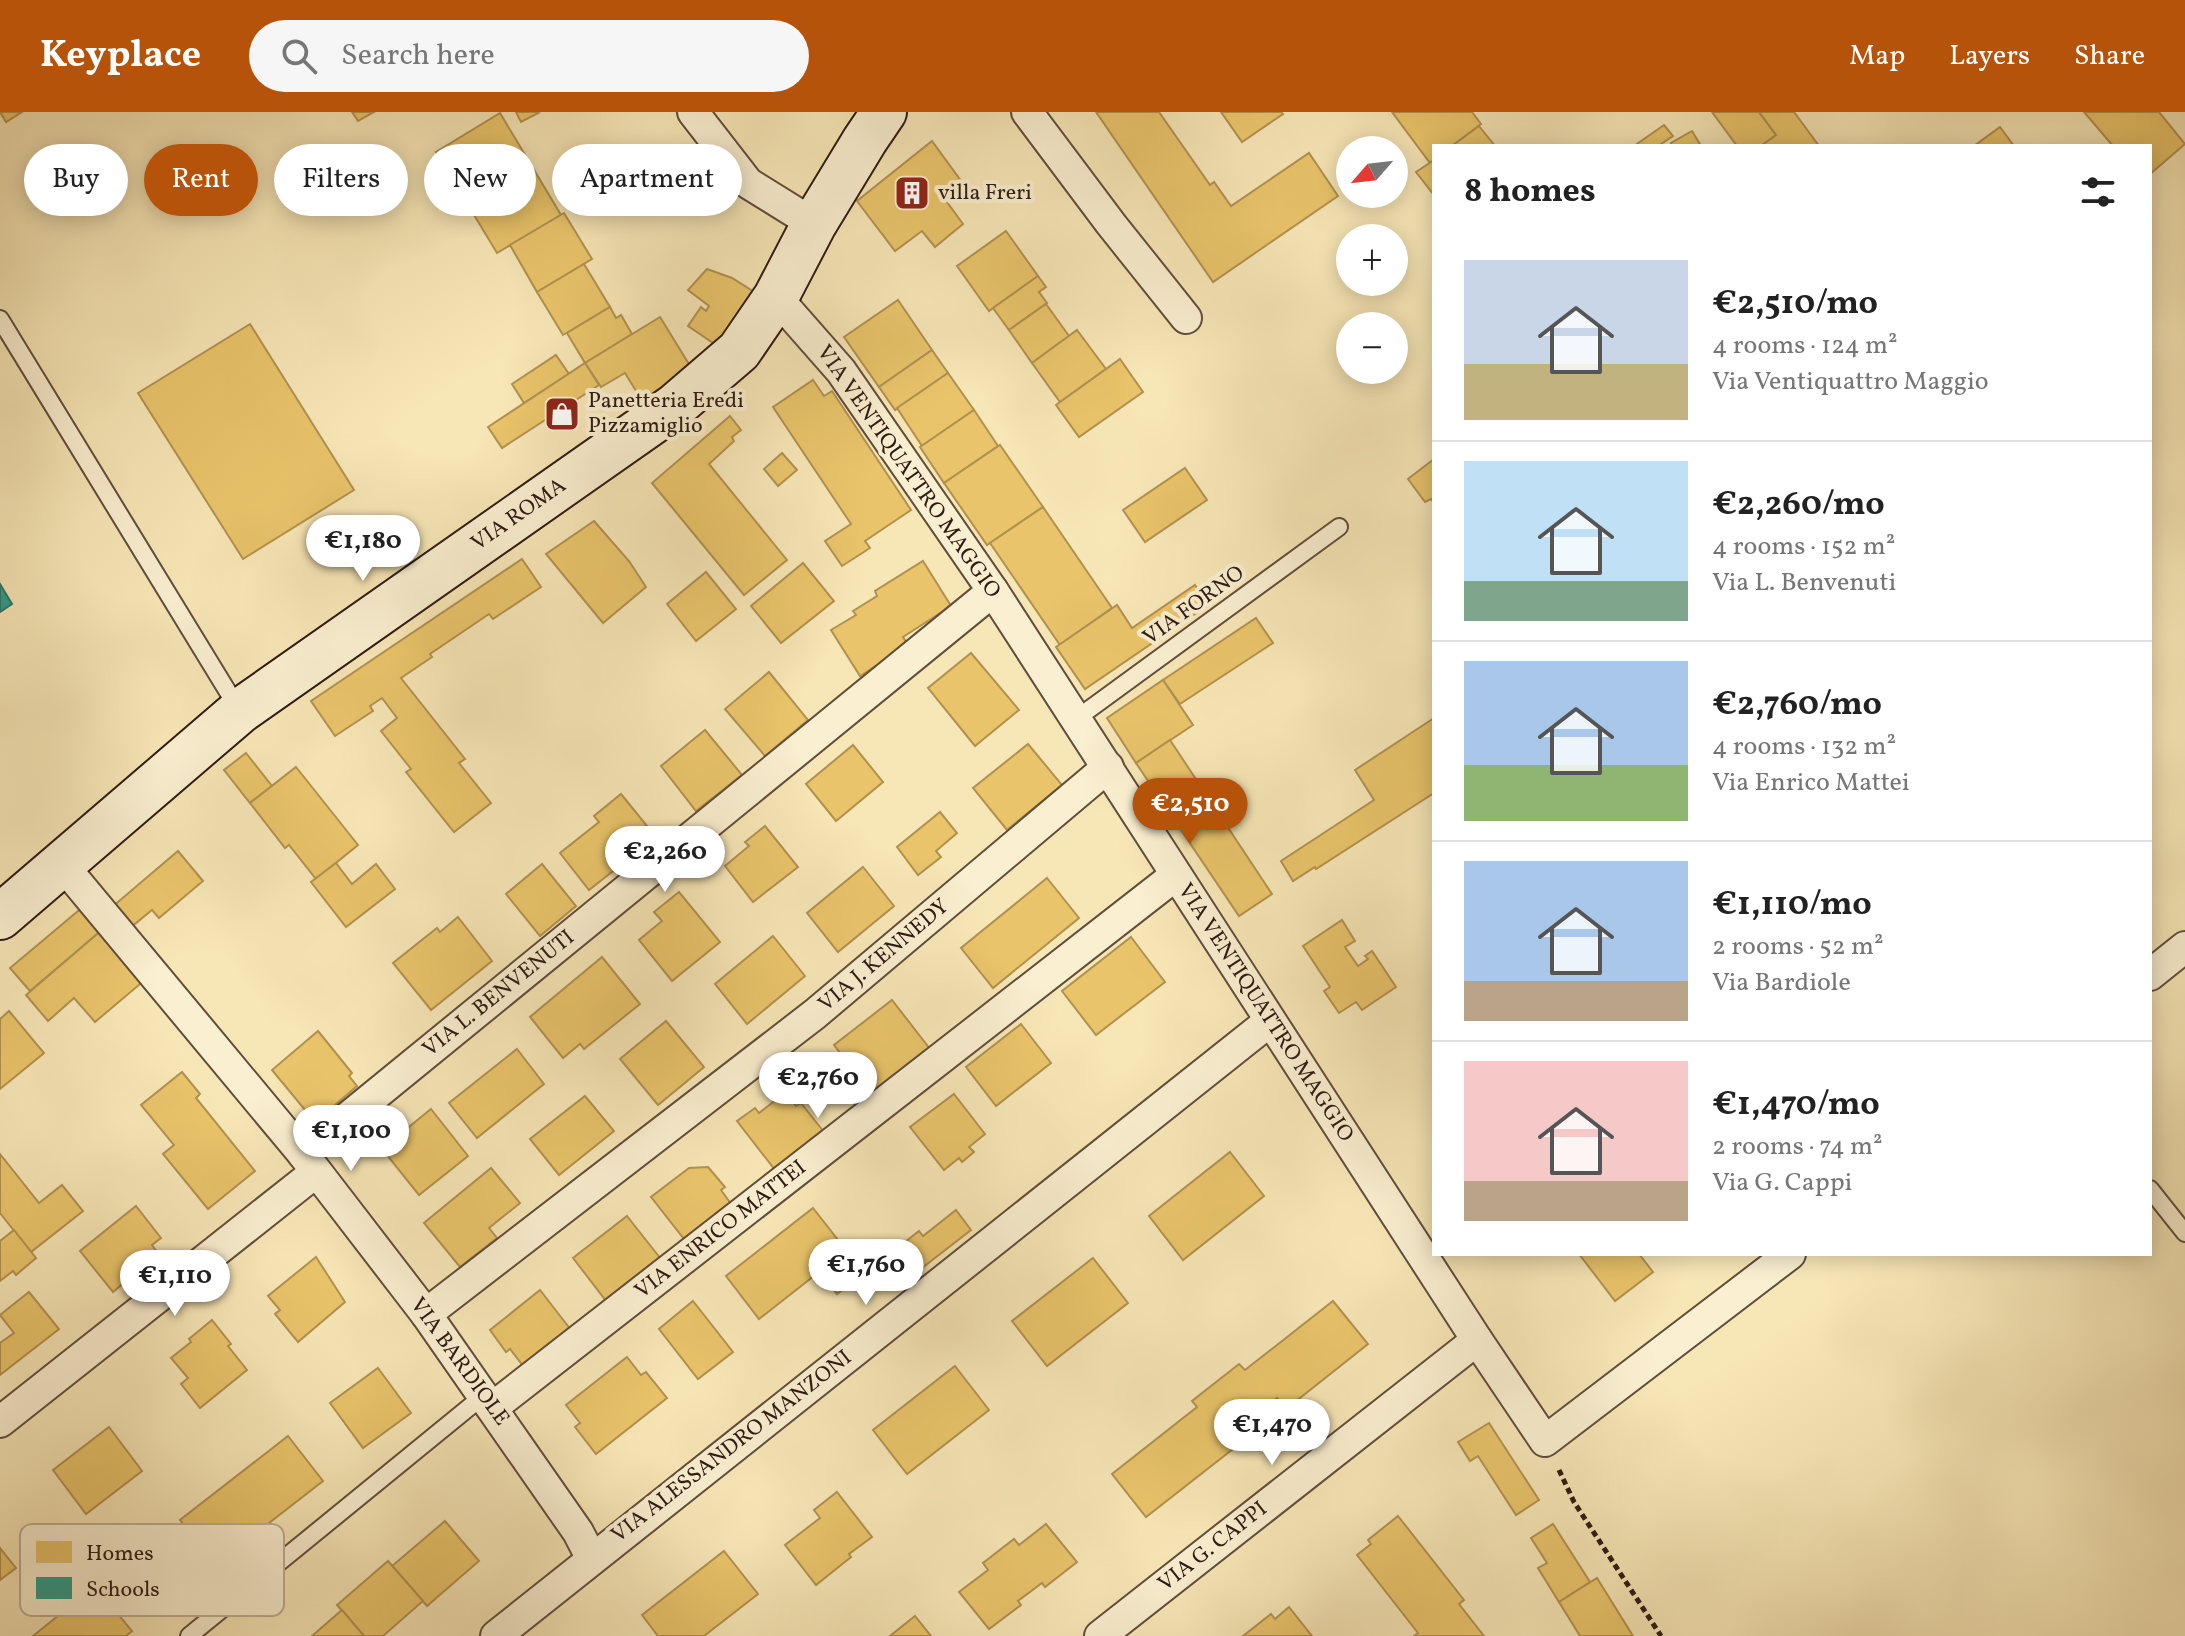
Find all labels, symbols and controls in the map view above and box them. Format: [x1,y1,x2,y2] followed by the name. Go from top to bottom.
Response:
[249,20,809,92] search box
[40,30,201,83] text: Keyplace
[277,34,321,78] icon: search
[341,35,495,77] text: Search here
[1849,37,1905,76] text: Map
[1949,37,2030,76] text: Layers
[2074,37,2145,76] text: Share
[1336,136,1408,208] north arrow
[1336,136,1408,384] map controls
[24,144,128,216] chip: Buy
[144,144,258,216] chip: Rent
[274,144,408,216] chip: Filters
[424,144,536,216] chip: New
[552,144,742,216] chip: Apartment
[1464,169,1596,216] text: 8 homes
[2076,170,2120,214] icon: filters
[893,174,931,212] building icon: villa Freri
[938,178,1032,209] place label: villa Freri
[1336,224,1408,296] button: +
[1712,281,1878,328] text: €2,510/mo
[1528,292,1624,388] icon: home
[1336,312,1408,384] button: −
[1712,328,1898,364] text: 4 rooms · 124 m²
[808,339,1008,605] street label: VIA VENTIQUATTRO MAGGIO
[1712,364,1989,400] text: Via Ventiquattro Maggio
[588,386,744,442] place label: Panetteria Eredi Pizzamiglio
[543,395,581,433] shop icon: Panetteria Eredi Pizzamiglio
[465,471,573,559] street label: VIA ROMA
[1712,482,1885,529] text: €2,260/mo
[1528,493,1624,589] icon: home
[298,515,428,583] pin: €1,180
[324,523,402,559] text: €1,180
[1712,529,1895,565] text: 4 rooms · 152 m²
[1137,559,1251,653] street label: VIA FORNO
[1712,565,1896,601] text: Via L. Benvenuti
[1712,682,1882,729] text: €2,760/mo
[1528,693,1624,789] icon: home
[1712,729,1896,765] text: 4 rooms · 132 m²
[1712,765,1910,801] text: Via Enrico Mattei
[1125,778,1255,846] pin: €2,510
[1151,786,1229,822] text: €2,510
[600,826,730,894] pin: €2,260
[623,834,707,870] text: €2,260
[1169,877,1361,1149] street label: VIA VENTIQUATTRO MAGGIO
[1712,882,1872,929] text: €1,110/mo
[812,892,956,1020] street label: VIA J. KENNEDY
[1528,893,1624,989] icon: home
[416,923,582,1065] street label: VIA L. BENVENUTI
[1712,929,1884,965] text: 2 rooms · 52 m²
[1712,965,1851,1001] text: Via Bardiole
[753,1052,883,1120] pin: €2,760
[777,1060,859,1096] text: €2,760
[1712,1082,1880,1129] text: €1,470/mo
[1528,1093,1624,1189] icon: home
[286,1105,416,1173] pin: €1,100
[311,1113,391,1149] text: €1,100
[1712,1129,1883,1165] text: 2 rooms · 74 m²
[629,1153,813,1307] street label: VIA ENRICO MATTEI
[1712,1165,1852,1201] text: Via G. Cappi
[801,1239,931,1307] pin: €1,760
[827,1247,905,1283] text: €1,760
[110,1250,240,1318] pin: €1,110
[138,1258,212,1294] text: €1,110
[402,1291,516,1433] street label: VIA BARDIOLE
[605,1343,859,1551] street label: VIA ALESSANDRO MANZONI
[1207,1399,1337,1467] pin: €1,470
[1232,1407,1312,1443] text: €1,470
[1152,1494,1274,1600] street label: VIA G. CAPPI
[20,1524,284,1616] legend
[86,1539,154,1570] text: Homes
[86,1575,160,1606] text: Schools

